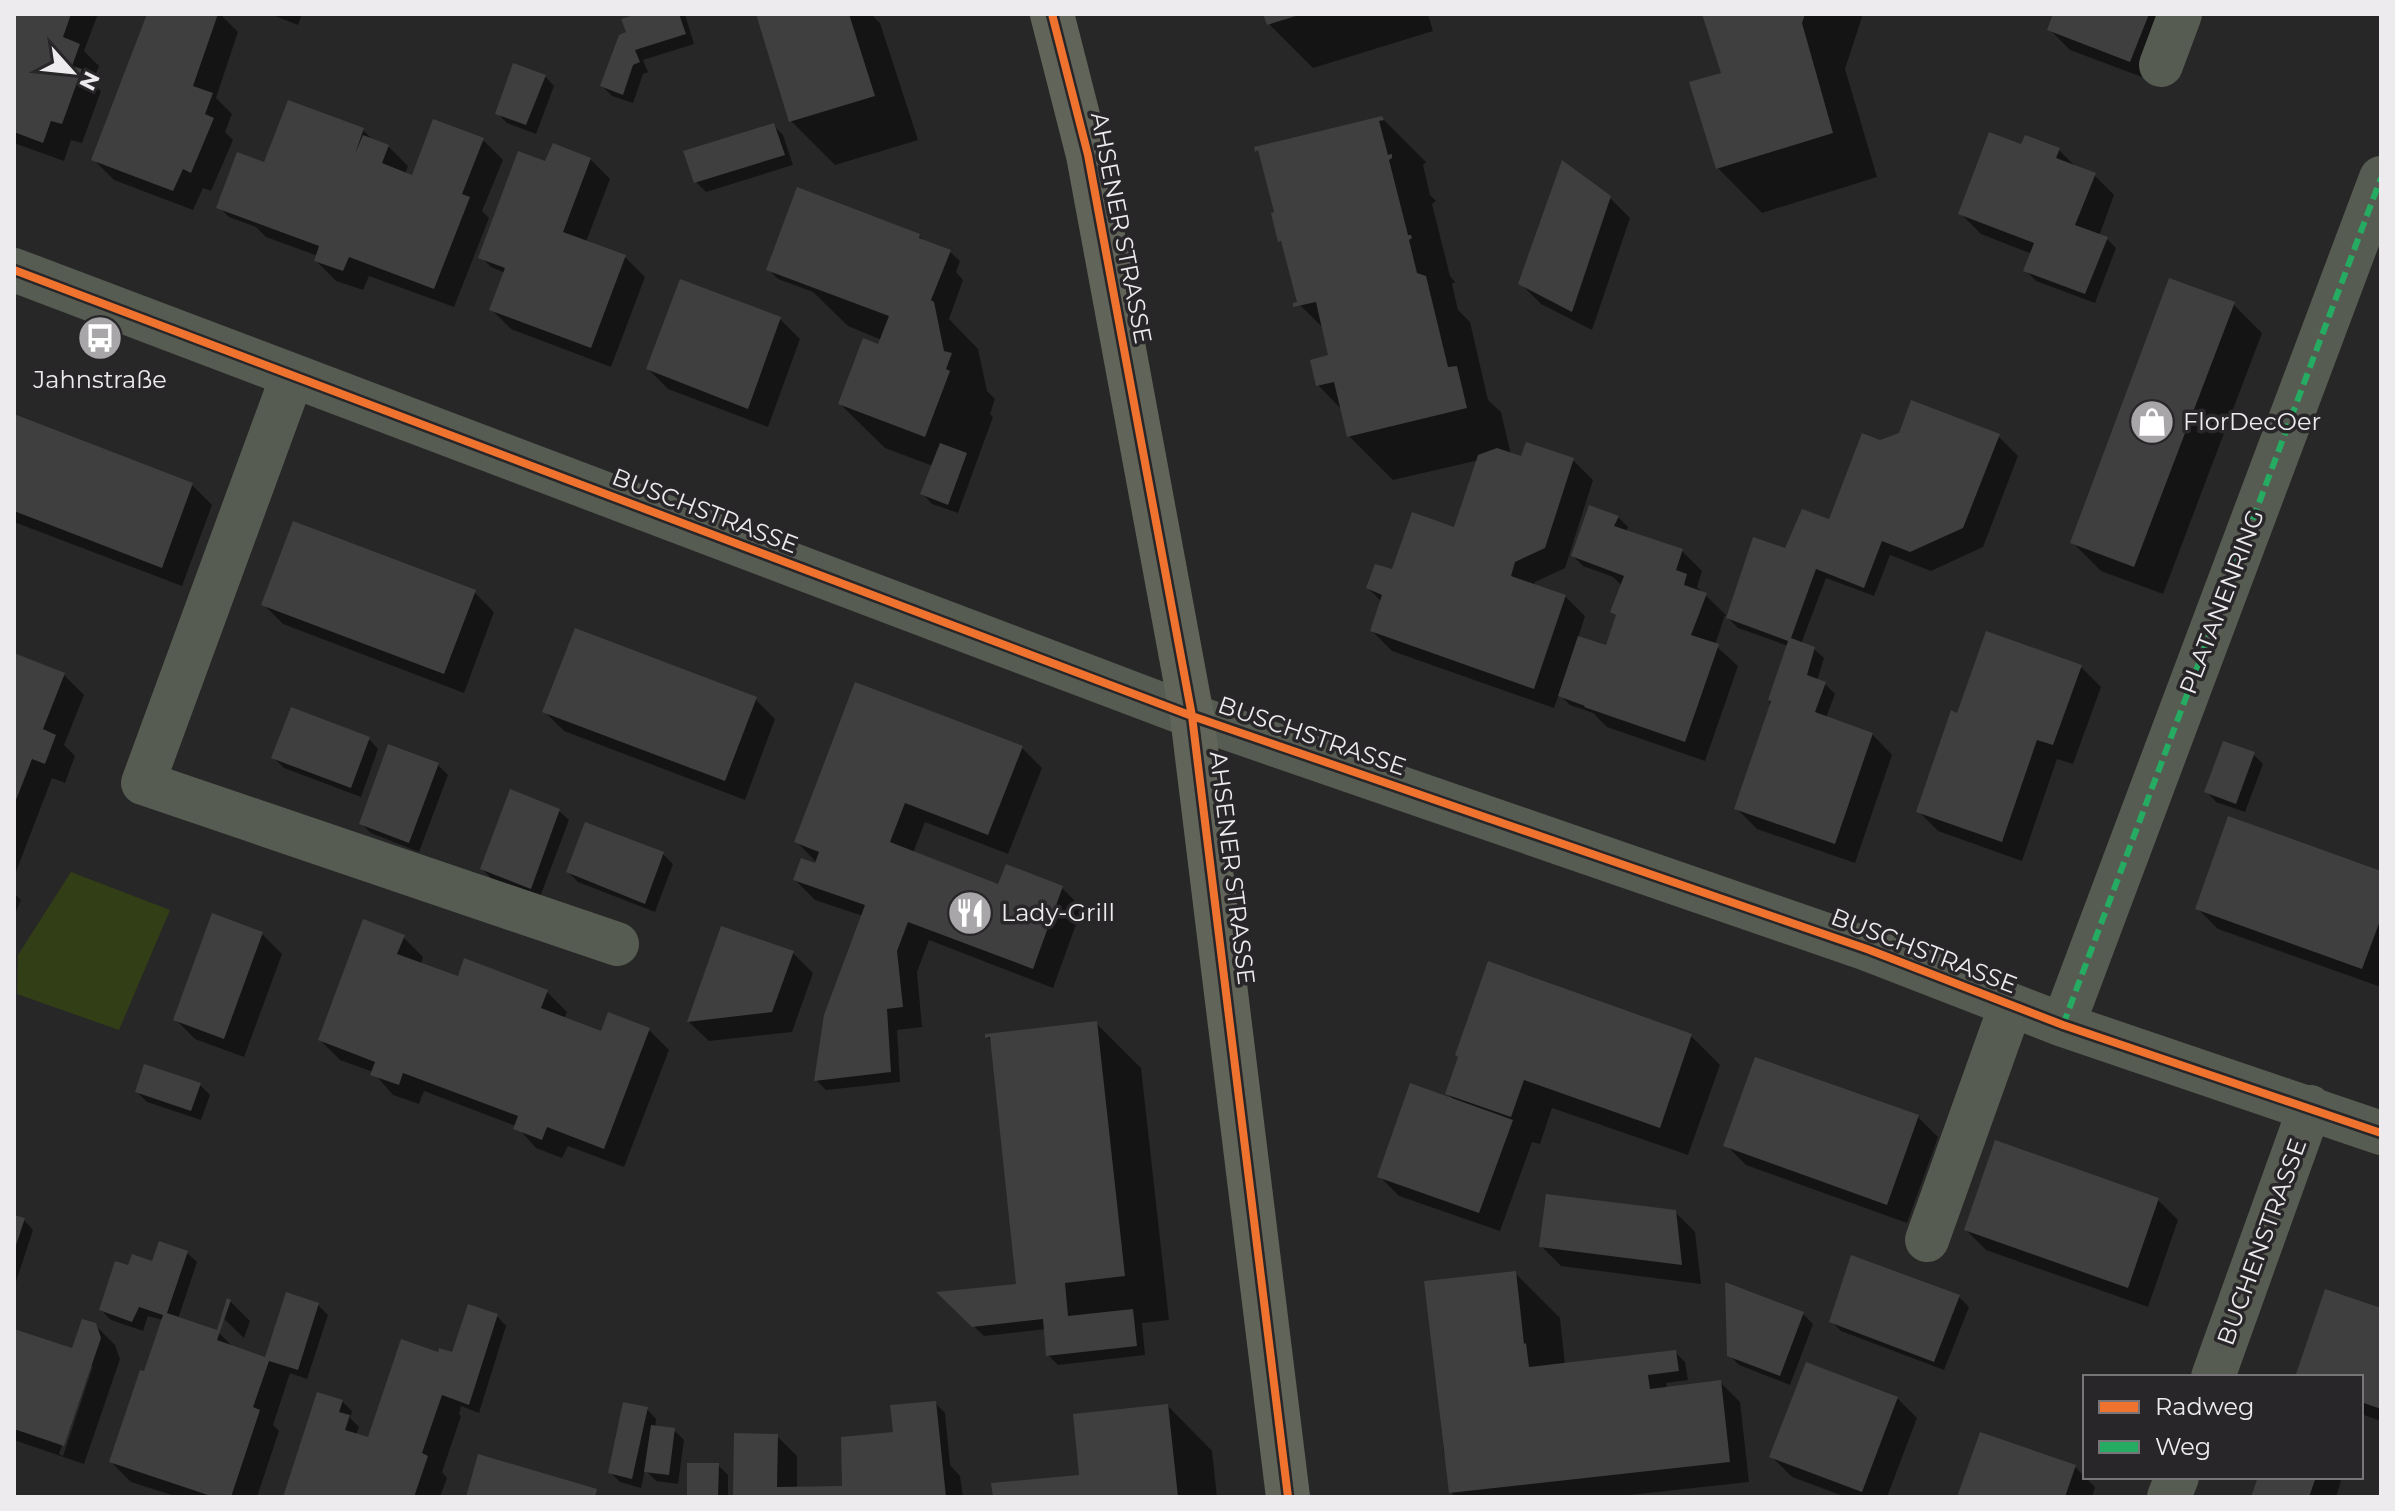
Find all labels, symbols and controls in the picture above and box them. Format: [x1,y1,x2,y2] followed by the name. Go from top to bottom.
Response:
[32,32,112,112] north arrow
[73,67,105,95] text: N
[1085,110,1158,346] street label: AHSENER STRASSE
[76,314,124,362] bus stop icon: Jahnstraße
[32,365,167,394] place label: Jahnstraße
[2128,398,2176,446] shop icon: FlorDecOer
[2183,407,2321,436] place label: FlorDecOer
[608,462,802,559] street label: BUSCHSTRASSE
[2173,505,2270,698] street label: PLATANENRING
[1214,690,1410,781] street label: BUSCHSTRASSE
[1204,749,1261,986] street label: AHSENER STRASSE
[946,889,994,937] restaurant icon: Lady-Grill
[1001,898,1115,927] place label: Lady-Grill
[1827,902,2021,999] street label: BUSCHSTRASSE
[2211,1135,2312,1349] street label: BUCHENSTRASSE
[2083,1375,2363,1479] legend
[2155,1392,2254,1421] text: Radweg
[2155,1432,2211,1461] text: Weg

